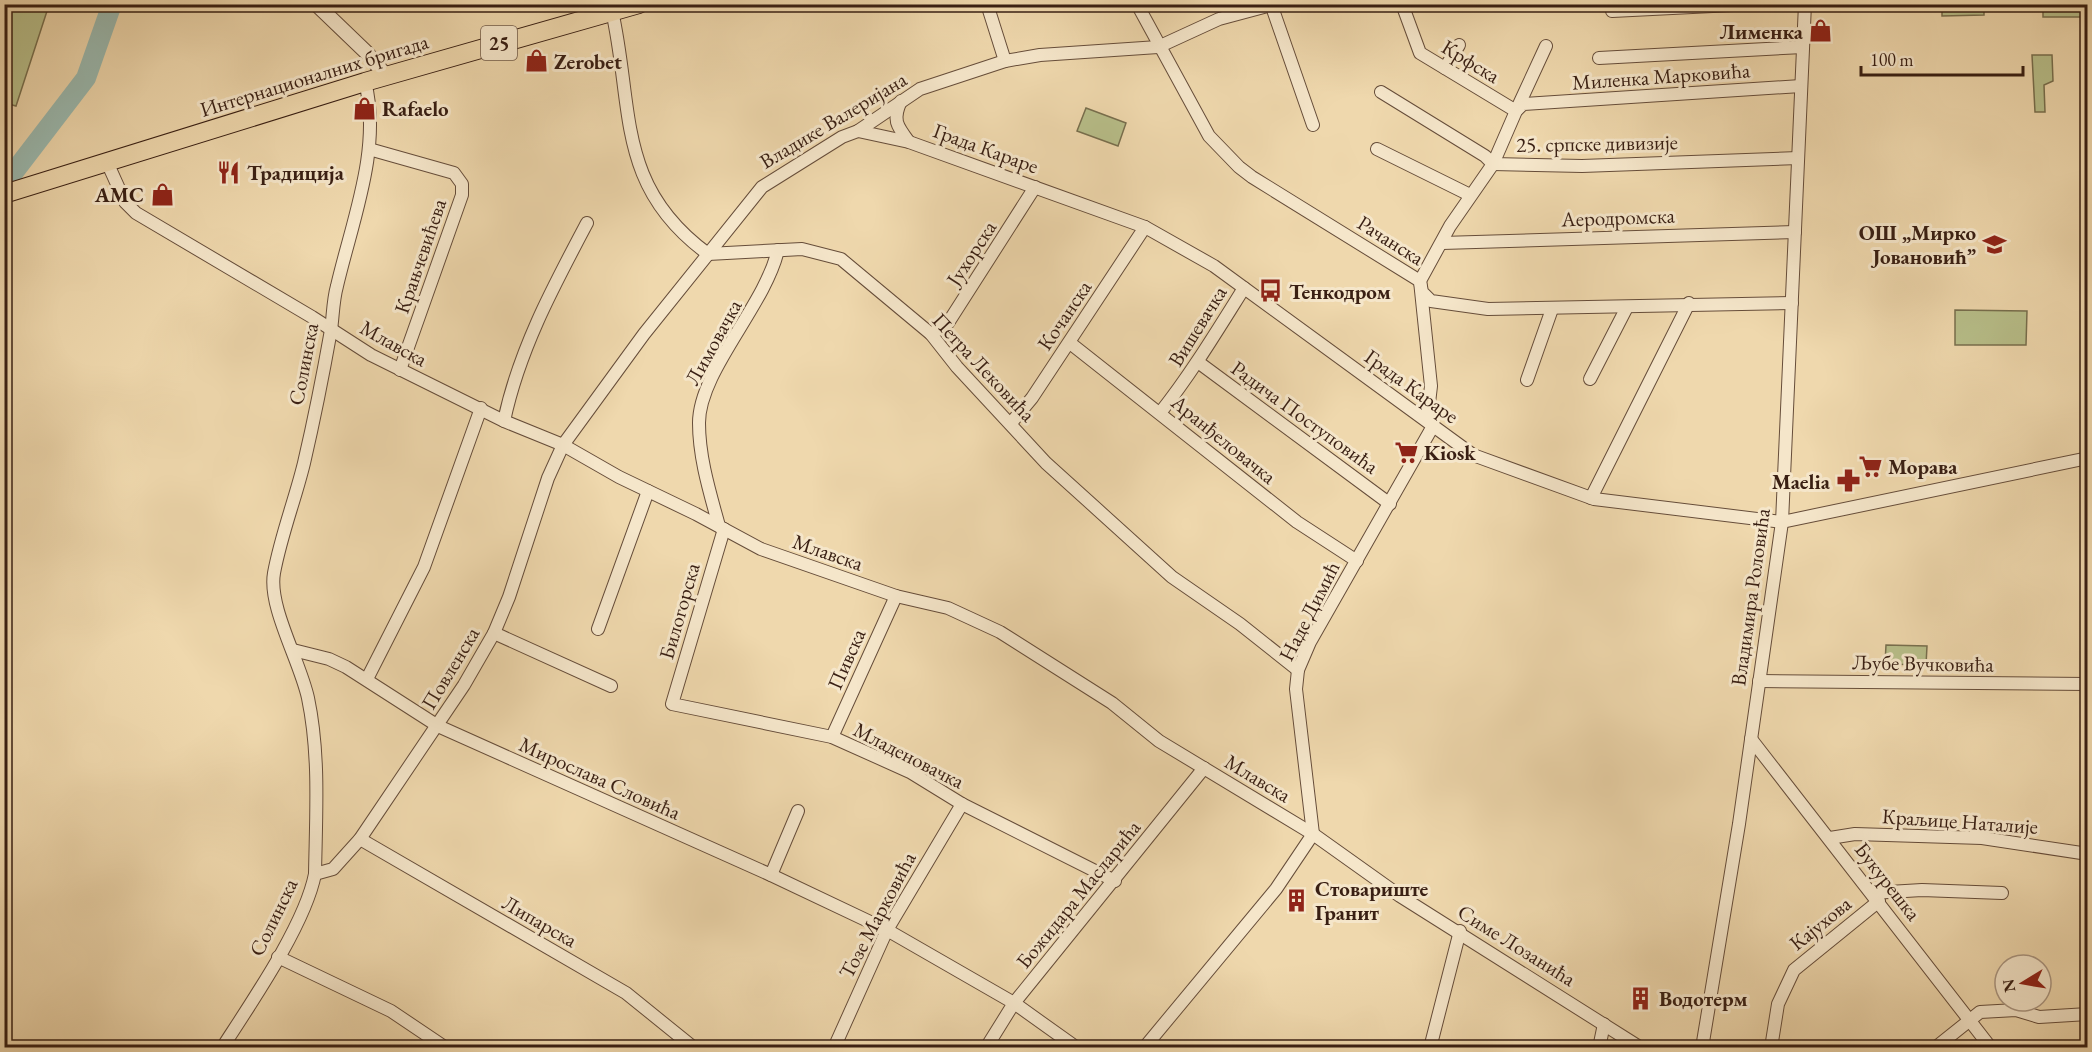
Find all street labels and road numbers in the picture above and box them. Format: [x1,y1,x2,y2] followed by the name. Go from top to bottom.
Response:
[481,26,517,60] road number: 25
[197,27,432,123] street label: Интернационалних бригада
[1437,33,1506,89] street label: Крфска
[1571,56,1752,96] street label: Миленка Марковића
[755,65,912,175] street label: Владике Валеријана
[930,117,1042,179] street label: Града Караре
[1516,128,1678,158] street label: 25. српске дивизије
[388,194,452,317] street label: Крањчевићева
[1560,202,1676,233] street label: Аеродромска
[1353,209,1430,271] street label: Рачанска
[939,215,1002,292] street label: Јухорска
[1031,274,1098,355] street label: Кочанска
[1162,280,1233,372] street label: Вишевачка
[678,294,748,390] street label: Лимовачка
[927,307,1042,428] street label: Петра Лековића
[356,314,433,373] street label: Млавска
[282,320,324,407] street label: Солинска
[1360,343,1464,429] street label: Града Караре
[1226,354,1385,480] street label: Радича Поступовића
[1165,388,1283,490] street label: Аранђеловачка
[1724,506,1776,687] street label: Владимира Роловића
[789,527,867,577] street label: Млавска
[1272,557,1346,665] street label: Наде Димић
[652,559,706,662] street label: Билогорска
[415,621,486,714] street label: Повленска
[821,624,872,694] street label: Пивска
[1852,648,1995,678] street label: Љубе Вучковића
[849,716,970,795] street label: Младеновачка
[515,730,686,826] street label: Мирослава Словића
[1220,748,1297,809] street label: Млавска
[1881,802,2039,840] street label: Краљице Наталије
[1010,814,1147,974] street label: Божидара Масларића
[1849,836,1927,926] street label: Букурешка
[832,847,922,983] street label: Тозе Марковића
[243,873,304,960] street label: Солинска
[498,889,583,954] street label: Липарска
[1783,889,1857,956] street label: Кајухова
[1453,898,1582,992] street label: Симе Лозанића

